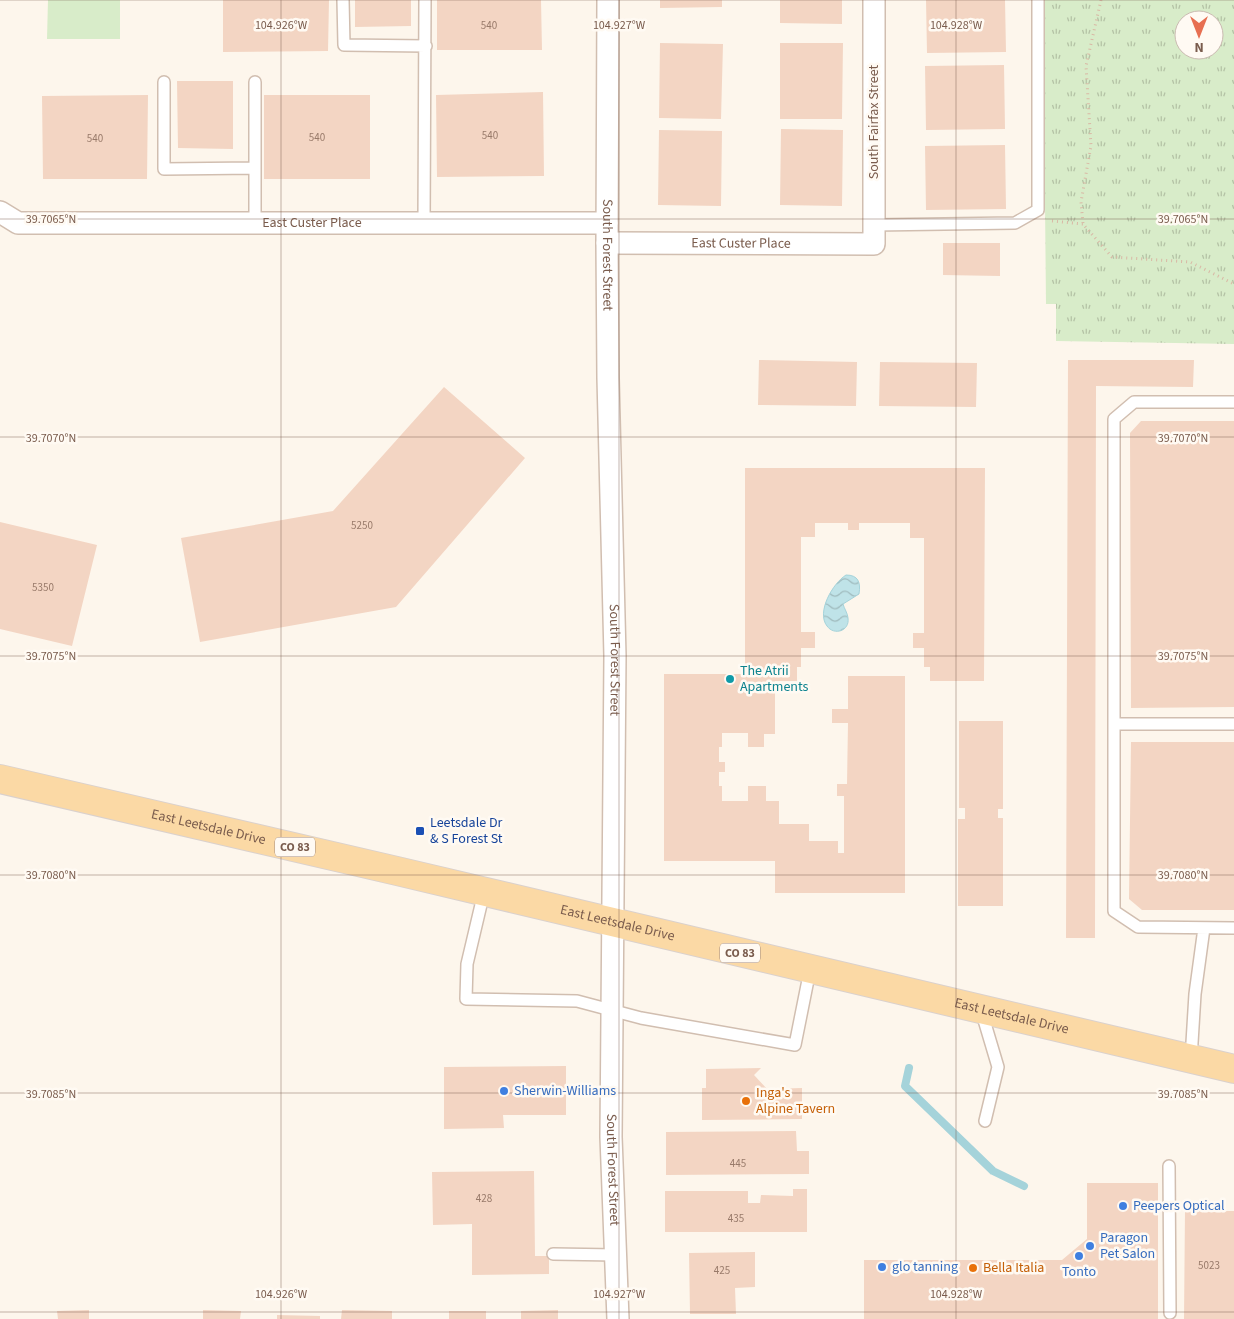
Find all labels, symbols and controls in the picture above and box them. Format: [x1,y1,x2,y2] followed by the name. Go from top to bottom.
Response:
[1174,10,1224,60] north arrow
[255,17,308,34] text: 104.926°W
[593,17,646,34] text: 104.927°W
[930,17,983,34] text: 104.928°W
[481,18,497,33] house number: 540
[1194,37,1204,57] text: N
[864,64,884,179] street label: South Fairfax Street
[482,128,498,143] house number: 540
[309,130,325,145] house number: 540
[87,131,103,146] house number: 540
[597,199,618,311] street label: South Forest Street
[26,211,76,228] text: 39.7065°N
[1158,211,1208,228] text: 39.7065°N
[262,213,362,233] street label: East Custer Place
[691,233,791,254] street label: East Custer Place
[26,430,76,447] text: 39.7070°N
[1158,430,1208,447] text: 39.7070°N
[351,518,373,533] house number: 5250
[32,580,54,595] house number: 5350
[604,604,625,716] street label: South Forest Street
[26,648,76,665] text: 39.7075°N
[1158,648,1208,665] text: 39.7075°N
[740,661,809,697] place label: The Atrii Apartments
[724,673,736,685] marker: The Atrii Apartments
[149,804,268,850] street label: East Leetsdale Drive
[430,813,503,849] place label: Leetsdale Dr & S Forest St
[414,825,426,837] marker: Leetsdale Dr & S Forest St
[275,838,315,856] road number: CO 83
[26,867,76,884] text: 39.7080°N
[1158,867,1208,884] text: 39.7080°N
[558,900,677,946] street label: East Leetsdale Drive
[720,944,760,962] road number: CO 83
[952,993,1071,1040] street label: East Leetsdale Drive
[514,1081,616,1101] place label: Sherwin-Williams
[756,1083,835,1119] place label: Inga's Alpine Tavern
[498,1085,510,1097] marker: Sherwin-Williams
[26,1086,76,1103] text: 39.7085°N
[1158,1086,1208,1103] text: 39.7085°N
[740,1095,752,1107] marker: Inga's Alpine Tavern
[601,1114,624,1227] street label: South Forest Street
[730,1156,746,1171] house number: 445
[476,1191,493,1206] house number: 428
[1133,1196,1225,1216] place label: Peepers Optical
[1117,1200,1129,1212] marker: Peepers Optical
[728,1211,744,1226] house number: 435
[1100,1228,1155,1264] place label: Paragon Pet Salon
[1084,1240,1096,1252] marker: Paragon Pet Salon
[1073,1250,1085,1262] marker: Tonto
[892,1257,958,1277] place label: glo tanning
[983,1258,1044,1278] place label: Bella Italia
[1198,1258,1220,1273] house number: 5023
[876,1261,888,1273] marker: glo tanning
[967,1262,979,1274] marker: Bella Italia
[1062,1262,1096,1282] place label: Tonto
[714,1263,730,1278] house number: 425
[255,1286,308,1303] text: 104.926°W
[593,1286,646,1303] text: 104.927°W
[930,1286,983,1303] text: 104.928°W

